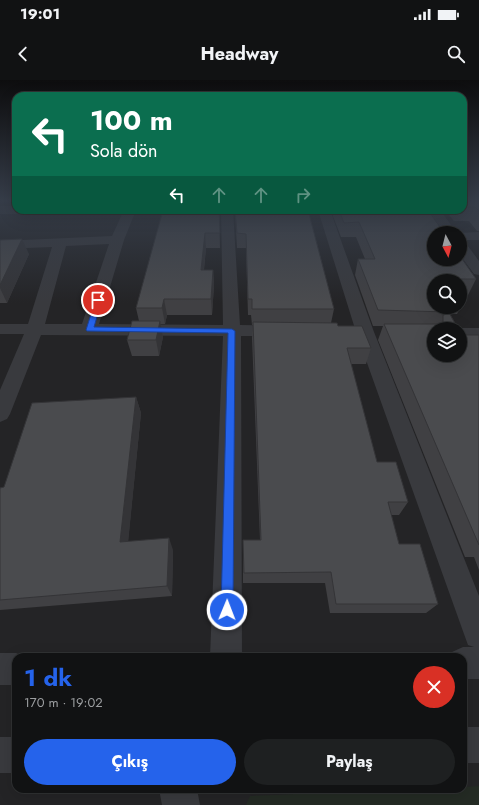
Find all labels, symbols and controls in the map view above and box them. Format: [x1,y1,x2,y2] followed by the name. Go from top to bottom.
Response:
[20,3,60,25] text: 19:01
[201,41,278,67] text: Headway
[12,43,34,65] icon: back
[445,43,467,65] icon: search
[90,100,173,141] text: 100 m
[24,108,76,160] icon: left
[90,138,157,164] text: Sola dön
[166,184,188,206] icon: left
[208,184,230,206] icon: ahead
[250,184,272,206] icon: ahead
[292,184,314,206] icon: right
[427,226,467,266] north arrow
[427,226,467,362] map controls
[427,274,467,314] button: search
[81,283,115,317] pin
[87,289,109,311] icon: arrive
[427,322,467,362] button: layers
[206,589,248,631] position arrow
[24,660,72,695] text: 1 dk
[413,666,455,708] button: close
[24,693,103,712] text: 170 m · 19:02
[24,739,236,785] button: Çıkış
[244,739,455,785] button: Paylaş

